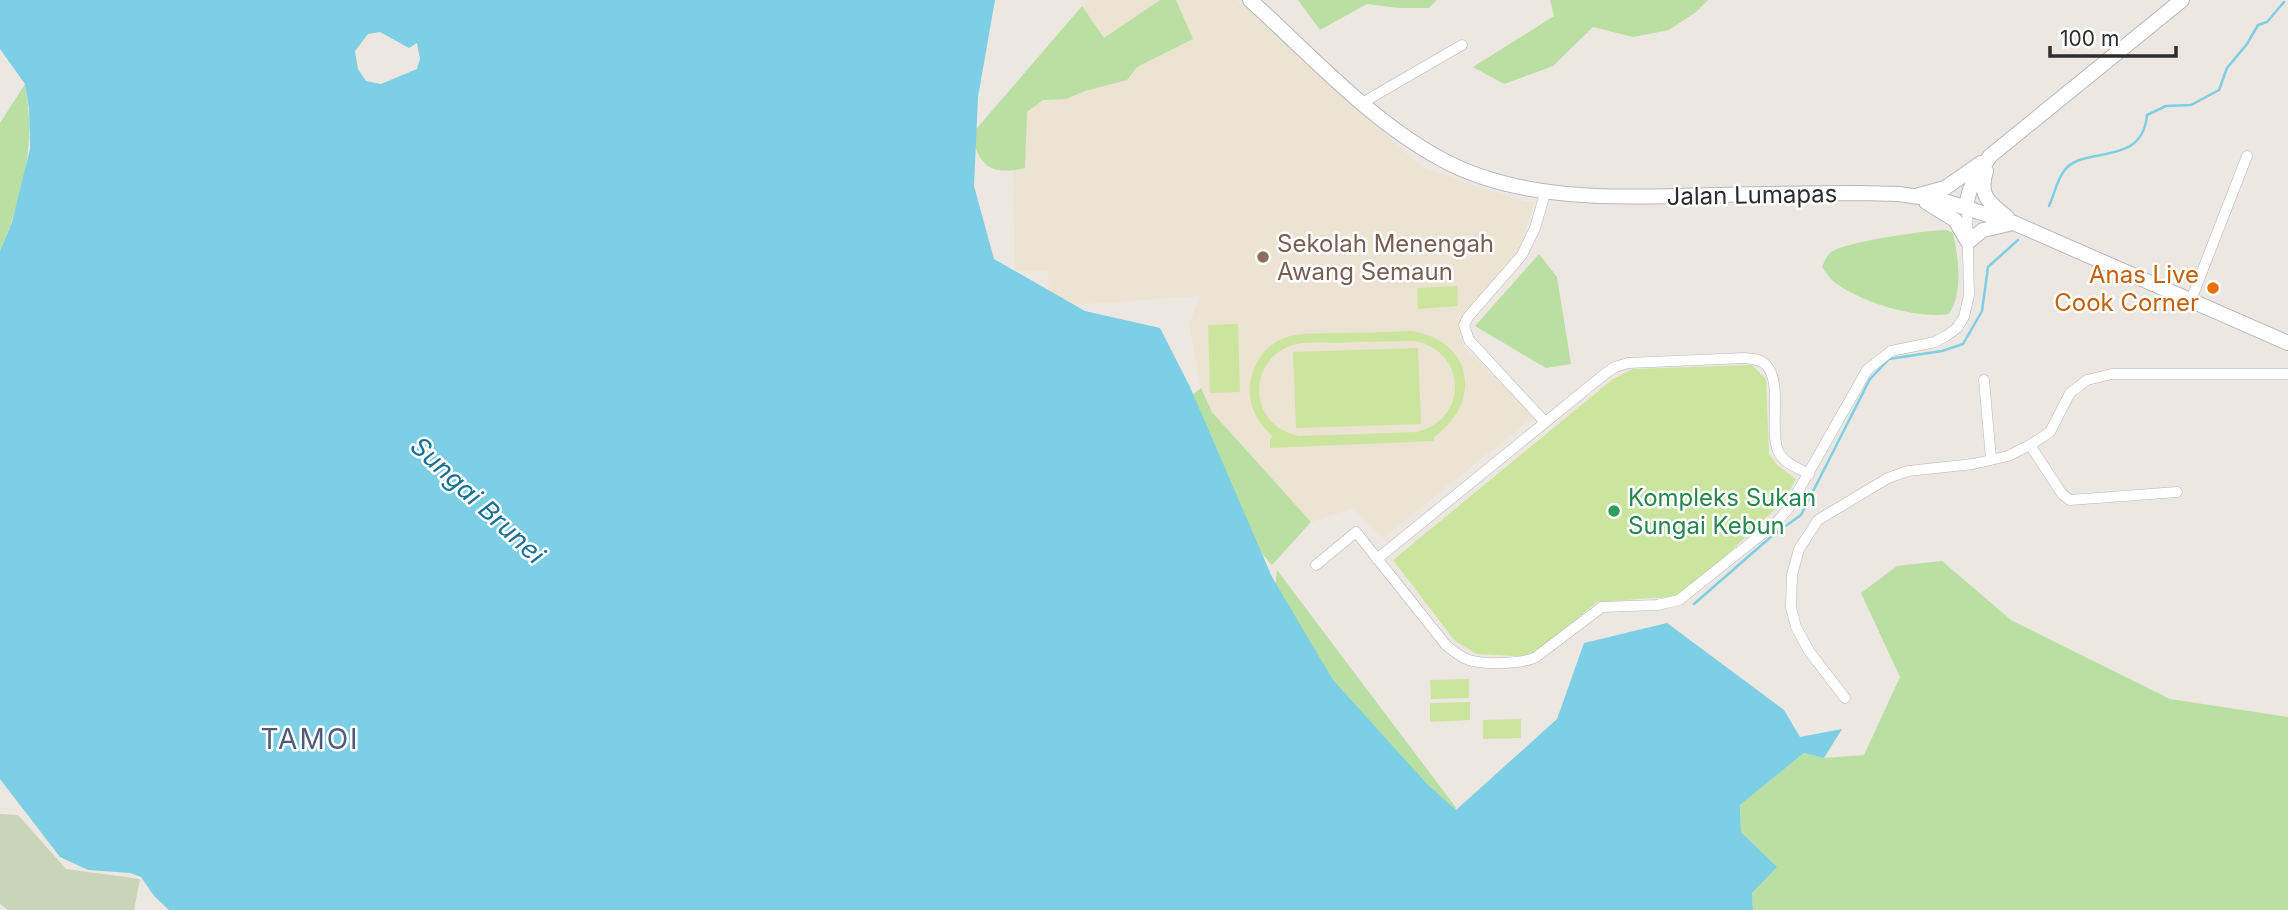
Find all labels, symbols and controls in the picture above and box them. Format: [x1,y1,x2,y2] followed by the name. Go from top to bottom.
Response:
[2050,14,2176,58] scale bar
[2060,26,2119,51] text: 100 m
[1666,179,1838,211] street label: Jalan Lumapas
[1277,229,1494,286] place label: Sekolah Menengah Awang Semaun
[1255,249,1271,265] marker: Sekolah Menengah Awang Semaun
[2054,260,2199,317] place label: Anas Live Cook Corner
[2205,280,2221,296] marker: Anas Live Cook Corner
[405,430,552,570] water label: Sungai Brunei
[1628,483,1816,540] place label: Kompleks Sukan Sungai Kebun
[1606,503,1622,519] marker: Kompleks Sukan Sungai Kebun
[260,722,360,756] district label: TAMOI

